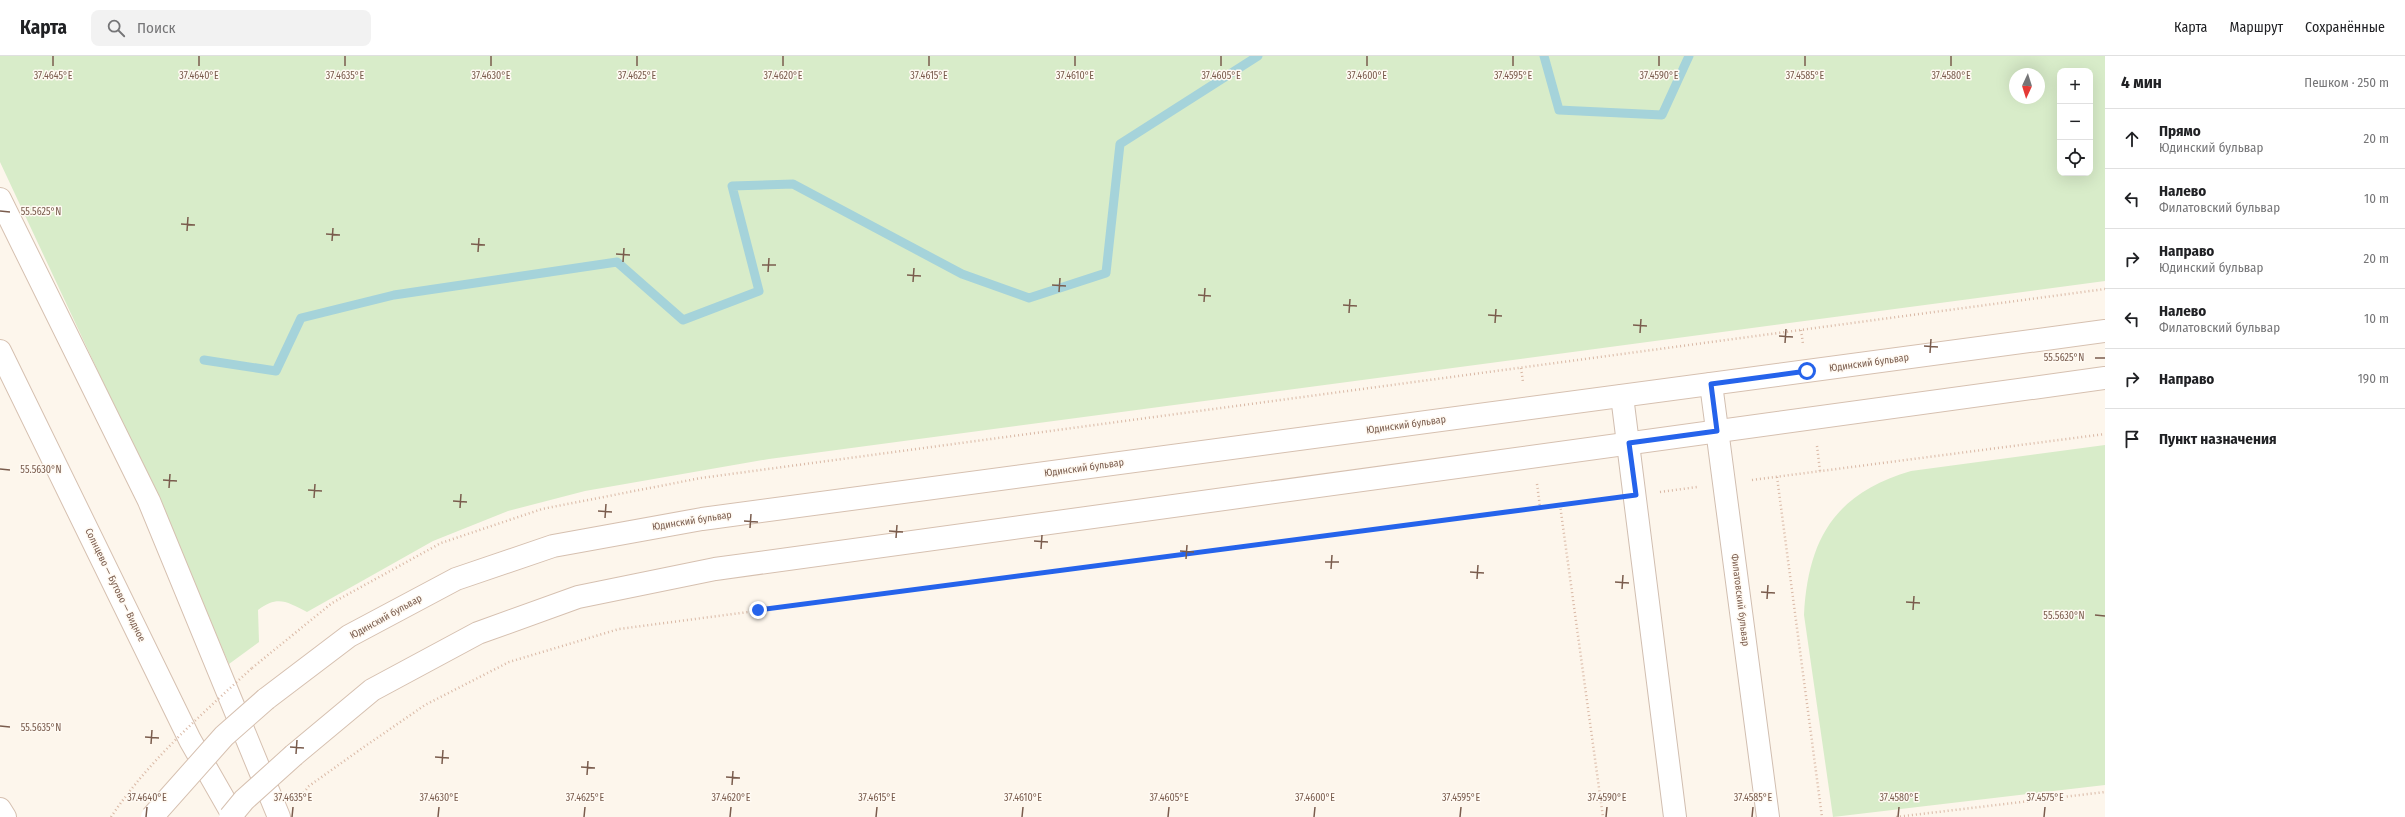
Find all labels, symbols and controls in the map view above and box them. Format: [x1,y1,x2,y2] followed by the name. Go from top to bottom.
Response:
[91,10,371,46] search box
[20,16,67,39] text: Карта
[105,17,127,39] icon: search
[137,19,175,37] text: Поиск
[2174,19,2207,36] text: Карта
[2229,19,2283,36] text: Маршрут
[2305,19,2385,36] text: Сохранённые
[2009,68,2045,104] north arrow
[2057,68,2093,176] map controls
[2057,68,2093,104] button: +
[34,70,73,82] text: 37.4645°E
[179,70,219,82] text: 37.4640°E
[326,70,365,82] text: 37.4635°E
[471,70,511,82] text: 37.4630°E
[618,70,656,82] text: 37.4625°E
[764,70,803,82] text: 37.4620°E
[910,70,948,82] text: 37.4615°E
[1056,70,1094,82] text: 37.4610°E
[1201,70,1241,82] text: 37.4605°E
[1347,70,1387,82] text: 37.4600°E
[1494,70,1532,82] text: 37.4595°E
[1640,70,1679,82] text: 37.4590°E
[1786,70,1825,82] text: 37.4585°E
[1931,70,1971,82] text: 37.4580°E
[2121,72,2162,93] text: 4 мин
[2304,75,2389,90] text: Пешком · 250 m
[2057,104,2093,140] button: −
[2159,122,2201,140] text: Прямо
[2121,128,2143,150] icon: ahead
[2363,131,2389,146] text: 20 m
[2057,140,2093,176] button: locate
[2159,140,2263,155] text: Юдинский бульвар
[2159,182,2206,200] text: Налево
[2121,188,2143,210] icon: left
[2364,191,2389,206] text: 10 m
[2159,200,2280,215] text: Филатовский бульвар
[21,206,61,218] text: 55.5625°N
[2159,242,2214,260] text: Направо
[2121,248,2143,270] icon: right
[2363,251,2389,266] text: 20 m
[2159,260,2263,275] text: Юдинский бульвар
[2159,302,2206,320] text: Налево
[2121,308,2143,330] icon: left
[2364,311,2389,326] text: 10 m
[2159,320,2280,335] text: Филатовский бульвар
[1828,351,1910,375] street label: Юдинский бульвар
[2044,352,2084,364] text: 55.5625°N
[1798,362,1816,380] route start
[2121,368,2143,390] icon: right
[2159,370,2214,388] text: Направо
[2358,371,2389,386] text: 190 m
[1365,413,1447,437] street label: Юдинский бульвар
[2121,428,2143,450] icon: arrive
[2159,430,2277,448] text: Пункт назначения
[1043,456,1125,480] street label: Юдинский бульвар
[20,464,62,476] text: 55.5630°N
[651,509,733,533] street label: Юдинский бульвар
[82,526,148,644] street label: Солнцево — Бутово — Видное
[1728,553,1752,647] street label: Филатовский бульвар
[348,592,424,642] street label: Юдинский бульвар
[749,601,767,619] route end
[2043,610,2085,622] text: 55.5630°N
[21,722,61,734] text: 55.5635°N
[127,792,167,804] text: 37.4640°E
[274,792,313,804] text: 37.4635°E
[419,792,459,804] text: 37.4630°E
[566,792,604,804] text: 37.4625°E
[712,792,751,804] text: 37.4620°E
[858,792,896,804] text: 37.4615°E
[1004,792,1042,804] text: 37.4610°E
[1149,792,1189,804] text: 37.4605°E
[1295,792,1335,804] text: 37.4600°E
[1442,792,1480,804] text: 37.4595°E
[1588,792,1627,804] text: 37.4590°E
[1734,792,1773,804] text: 37.4585°E
[1879,792,1919,804] text: 37.4580°E
[2026,792,2064,804] text: 37.4575°E

